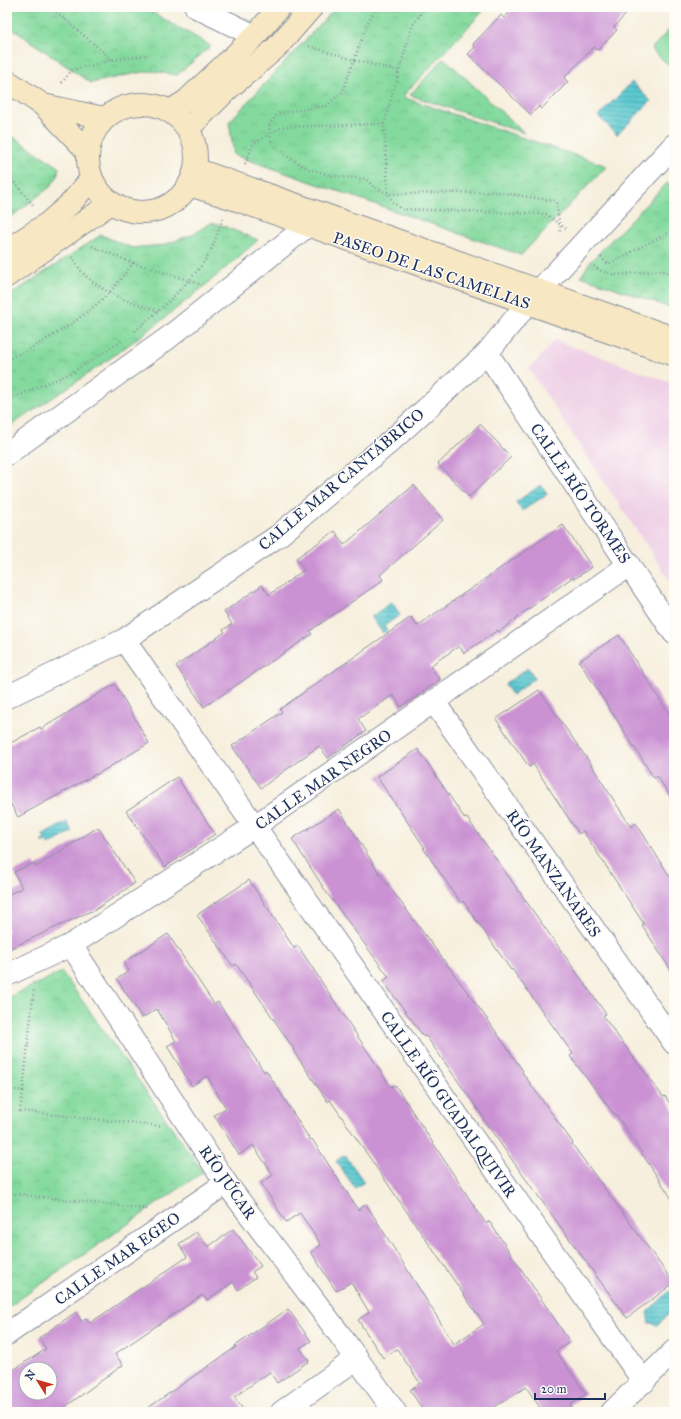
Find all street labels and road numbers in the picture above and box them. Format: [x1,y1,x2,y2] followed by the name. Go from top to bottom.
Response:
[331,228,533,313] street label: PASEO DE LAS CAMELIAS
[254,404,428,554] street label: CALLE MAR CANTÁBRICO
[527,418,636,567] street label: CALLE RÍO TORMES
[251,725,395,834] street label: CALLE MAR NEGRO
[502,805,606,941] street label: RÍO MANZANARES
[377,1006,522,1202] street label: CALLE RÍO GUADALQUIVIR
[194,1141,262,1224] street label: RÍO JÚCAR
[51,1208,184,1309] street label: CALLE MAR EGEO

